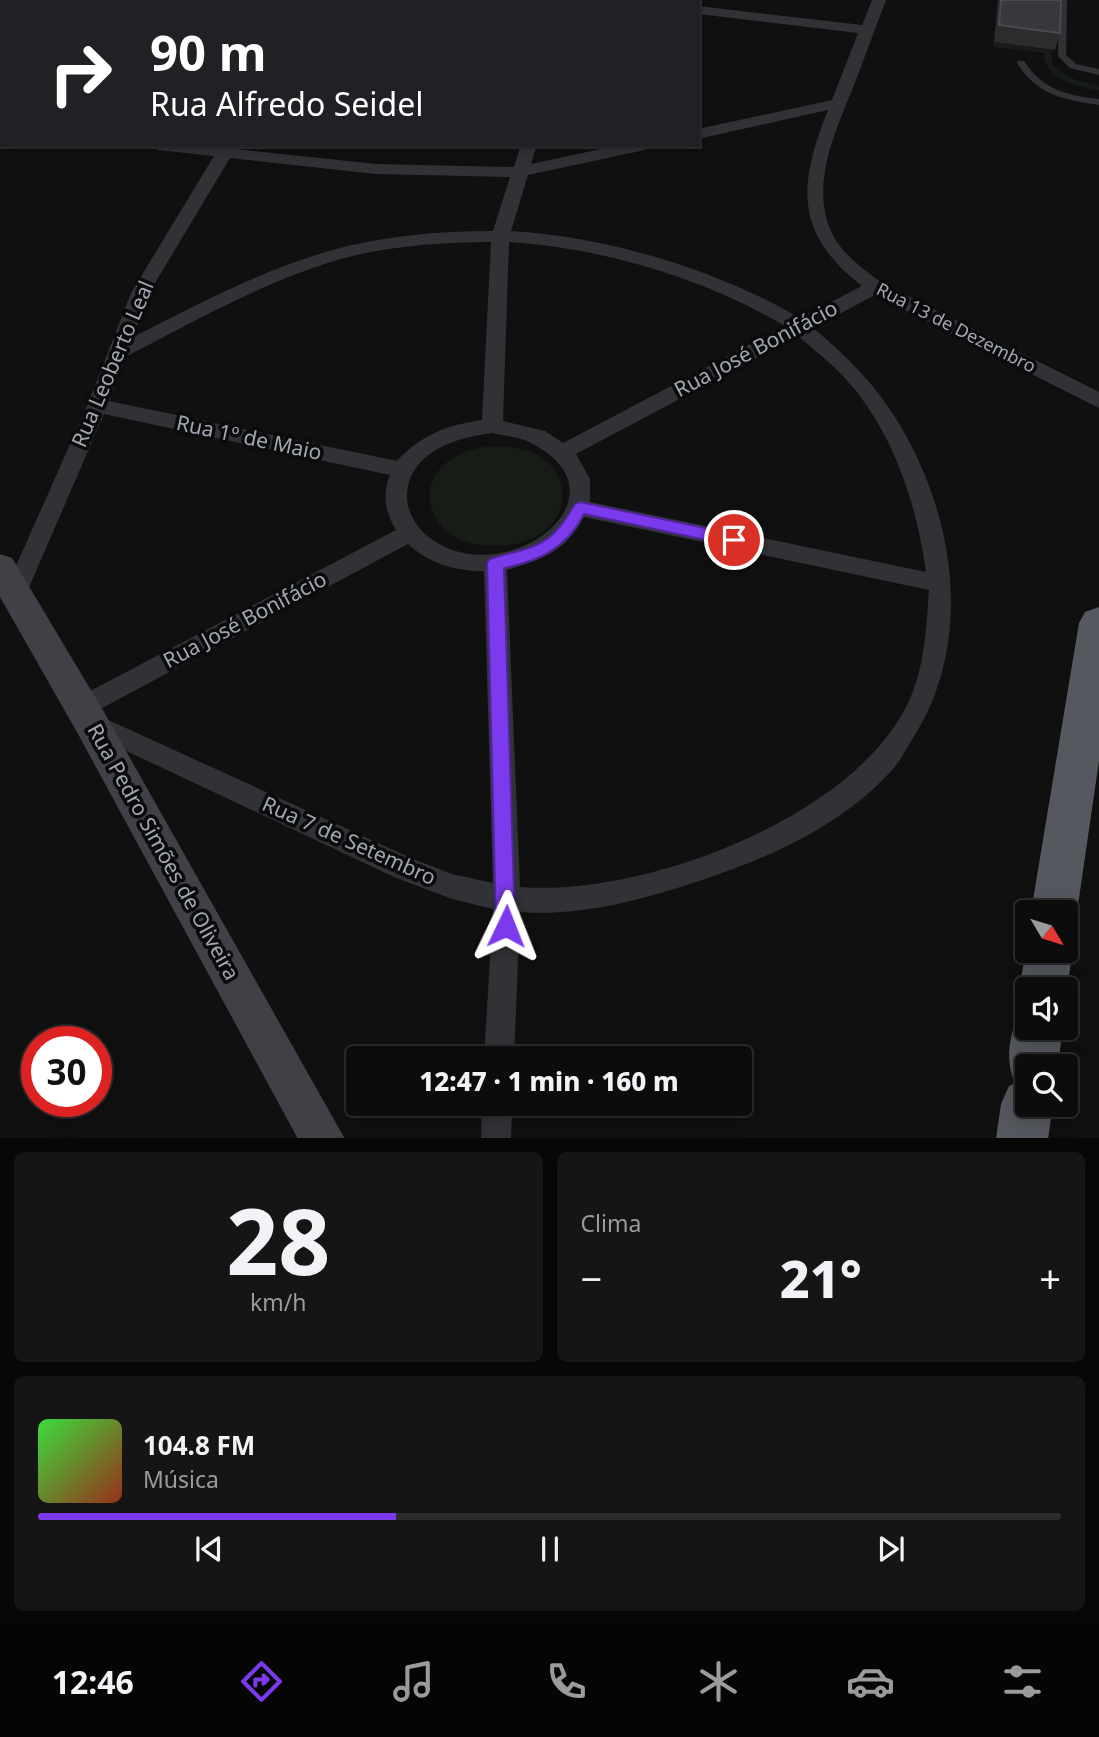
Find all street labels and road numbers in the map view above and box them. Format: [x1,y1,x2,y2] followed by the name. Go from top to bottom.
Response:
[64,276,160,451] street label: Rua Leoberto Leal
[873,276,1040,378] street label: Rua 13 de Dezembro
[669,293,842,403] street label: Rua José Bonifácio
[174,408,324,466] street label: Rua 1º de Maio
[158,564,331,674] street label: Rua José Bonifácio
[82,718,246,985] street label: Rua Pedro Simões de Oliveira
[258,789,441,891] street label: Rua 7 de Setembro

